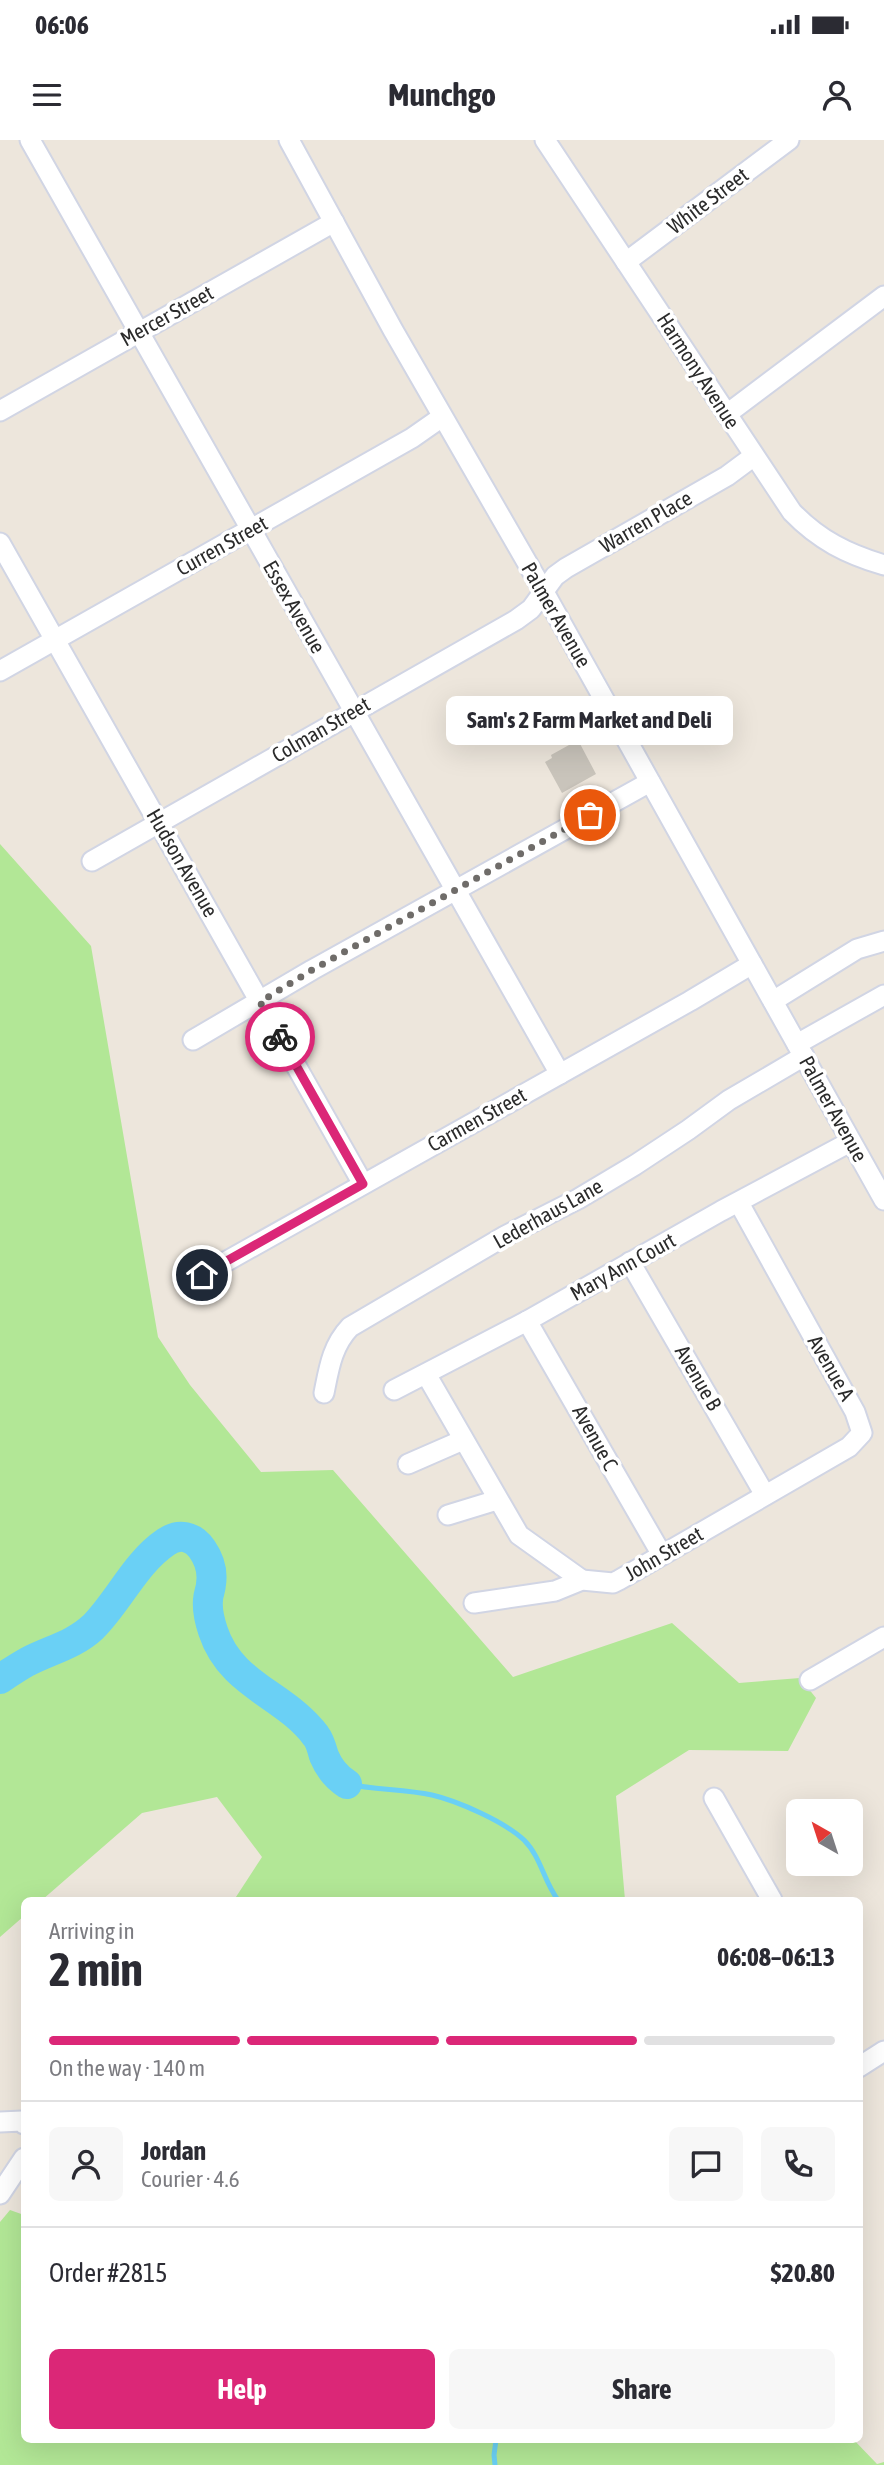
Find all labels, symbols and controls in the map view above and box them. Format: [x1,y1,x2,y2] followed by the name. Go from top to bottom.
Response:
[35,10,89,40] text: 06:06
[28,76,66,114] icon: menu
[388,76,496,113] text: Munchgo
[818,76,856,114] icon: person
[662,162,752,238] street label: White Street
[116,280,217,350] street label: Mercer Street
[653,308,745,433] street label: Harmony Avenue
[595,485,696,557] street label: Warren Place
[172,510,271,580] street label: Curren Street
[259,556,331,657] street label: Essex Avenue
[517,558,597,671] street label: Palmer Avenue
[267,692,374,767] street label: Colman Street
[447,696,734,745] callout: Sam's 2 Farm Market and Deli
[467,707,712,733] text: Sam's 2 Farm Market and Deli
[560,785,620,845] pin
[571,796,609,834] icon: bag
[142,804,223,921] street label: Hudson Avenue
[245,1002,315,1072] courier
[261,1018,299,1056] icon: bike
[795,1052,873,1166] street label: Palmer Avenue
[423,1082,530,1156] street label: Carmen Street
[489,1173,606,1253] street label: Lederhaus Lane
[566,1227,679,1305] street label: Mary Ann Court
[172,1245,232,1305] pin
[183,1256,221,1294] icon: home
[804,1331,860,1405] street label: Avenue A
[671,1341,727,1414] street label: Avenue B
[568,1401,624,1475] street label: Avenue C
[620,1521,707,1585] street label: John Street
[786,1799,863,1876] north arrow
[786,1799,863,1876] map controls
[49,1918,135,1944] text: Arriving in
[717,1942,835,1972] text: 06:08–06:13
[49,1943,143,1996] text: 2 min
[49,2055,205,2081] text: On the way · 140 m
[49,2127,123,2201] button: person
[669,2127,743,2201] button: chat
[761,2127,835,2201] button: phone
[141,2136,206,2166] text: Jordan
[141,2166,240,2192] text: Courier · 4.6
[49,2258,168,2288] text: Order #2815
[771,2258,835,2288] text: $20.80
[49,2349,435,2429] button: Help
[449,2349,835,2429] button: Share

